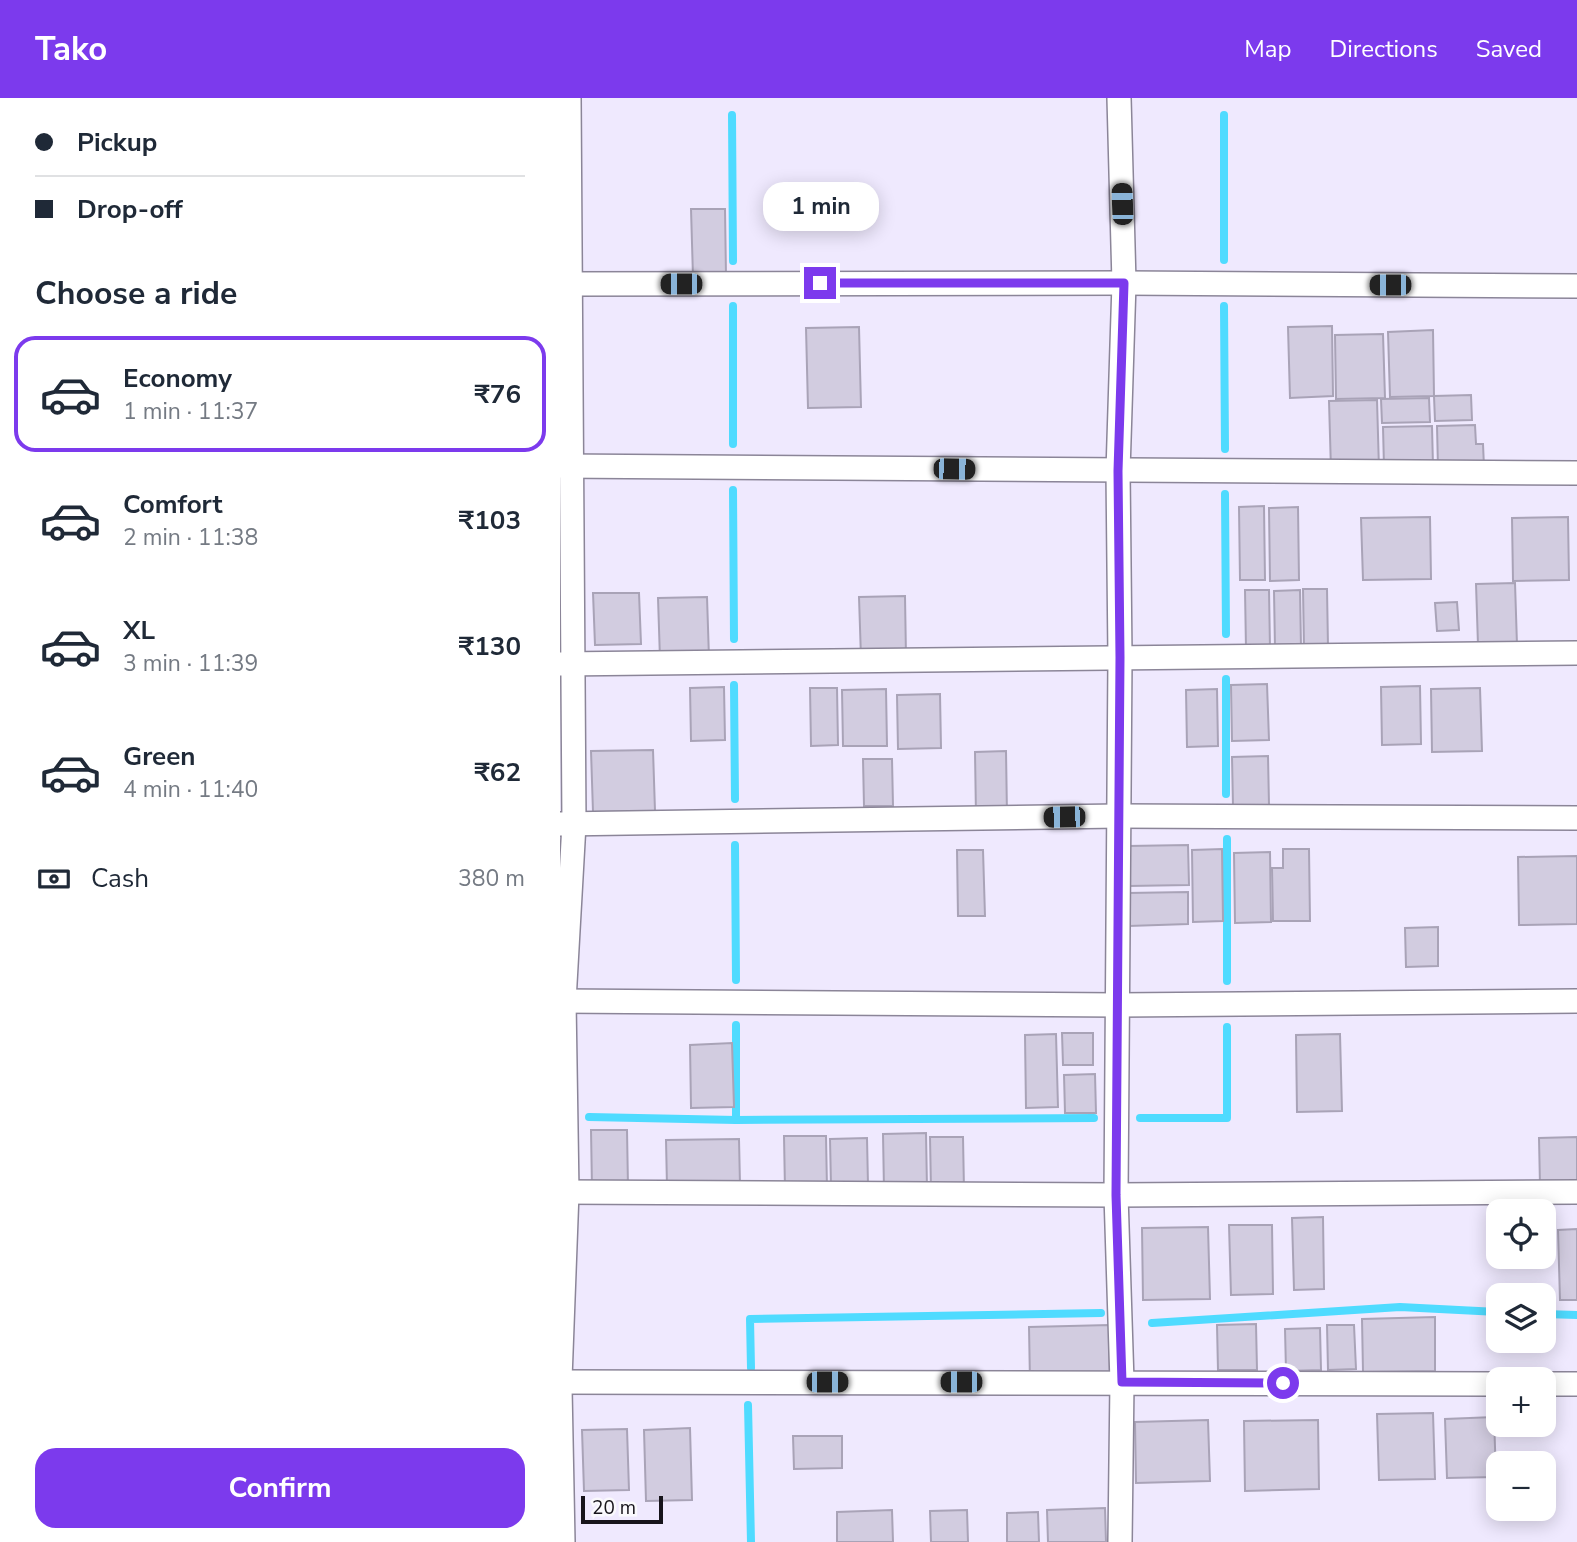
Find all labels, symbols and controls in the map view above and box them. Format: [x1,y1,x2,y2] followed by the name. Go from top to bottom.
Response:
[35,27,107,72] text: Tako
[1244,33,1291,65] text: Map
[1329,33,1438,65] text: Directions
[1476,33,1542,65] text: Saved
[77,125,157,160] text: Pickup
[762,181,878,230] callout: 1 min
[1111,183,1134,225] car
[791,191,851,222] text: 1 min
[77,192,183,227] text: Drop-off
[804,267,836,299] route end
[35,272,237,315] text: Choose a ride
[661,274,703,295] car
[1370,275,1412,296] car
[123,361,232,396] text: Economy
[39,363,102,426] icon: car
[474,377,521,412] text: ₹76
[123,396,258,427] text: 1 min · 11:37
[933,458,976,480] car
[123,487,223,522] text: Comfort
[39,489,102,552] icon: car
[459,503,521,538] text: ₹103
[123,522,258,553] text: 2 min · 11:38
[123,613,155,648] text: XL
[39,615,102,678] icon: car
[459,629,521,664] text: ₹130
[123,648,258,679] text: 3 min · 11:39
[123,739,196,774] text: Green
[39,741,102,804] icon: car
[474,755,521,790] text: ₹62
[123,774,258,805] text: 4 min · 11:40
[1043,806,1086,828] car
[35,860,73,898] icon: cash
[91,861,149,896] text: Cash
[458,863,525,894] text: 380 m
[1486,1199,1556,1521] map controls
[1486,1199,1556,1269] button: locate
[1486,1283,1556,1353] button: layers
[1267,1367,1299,1399] route start
[1486,1367,1556,1437] button: +
[807,1372,849,1393] car
[941,1372,983,1393] car
[35,1448,525,1528] button: Confirm
[1486,1451,1556,1521] button: −
[581,1493,663,1525] scale bar
[592,1495,636,1521] text: 20 m

